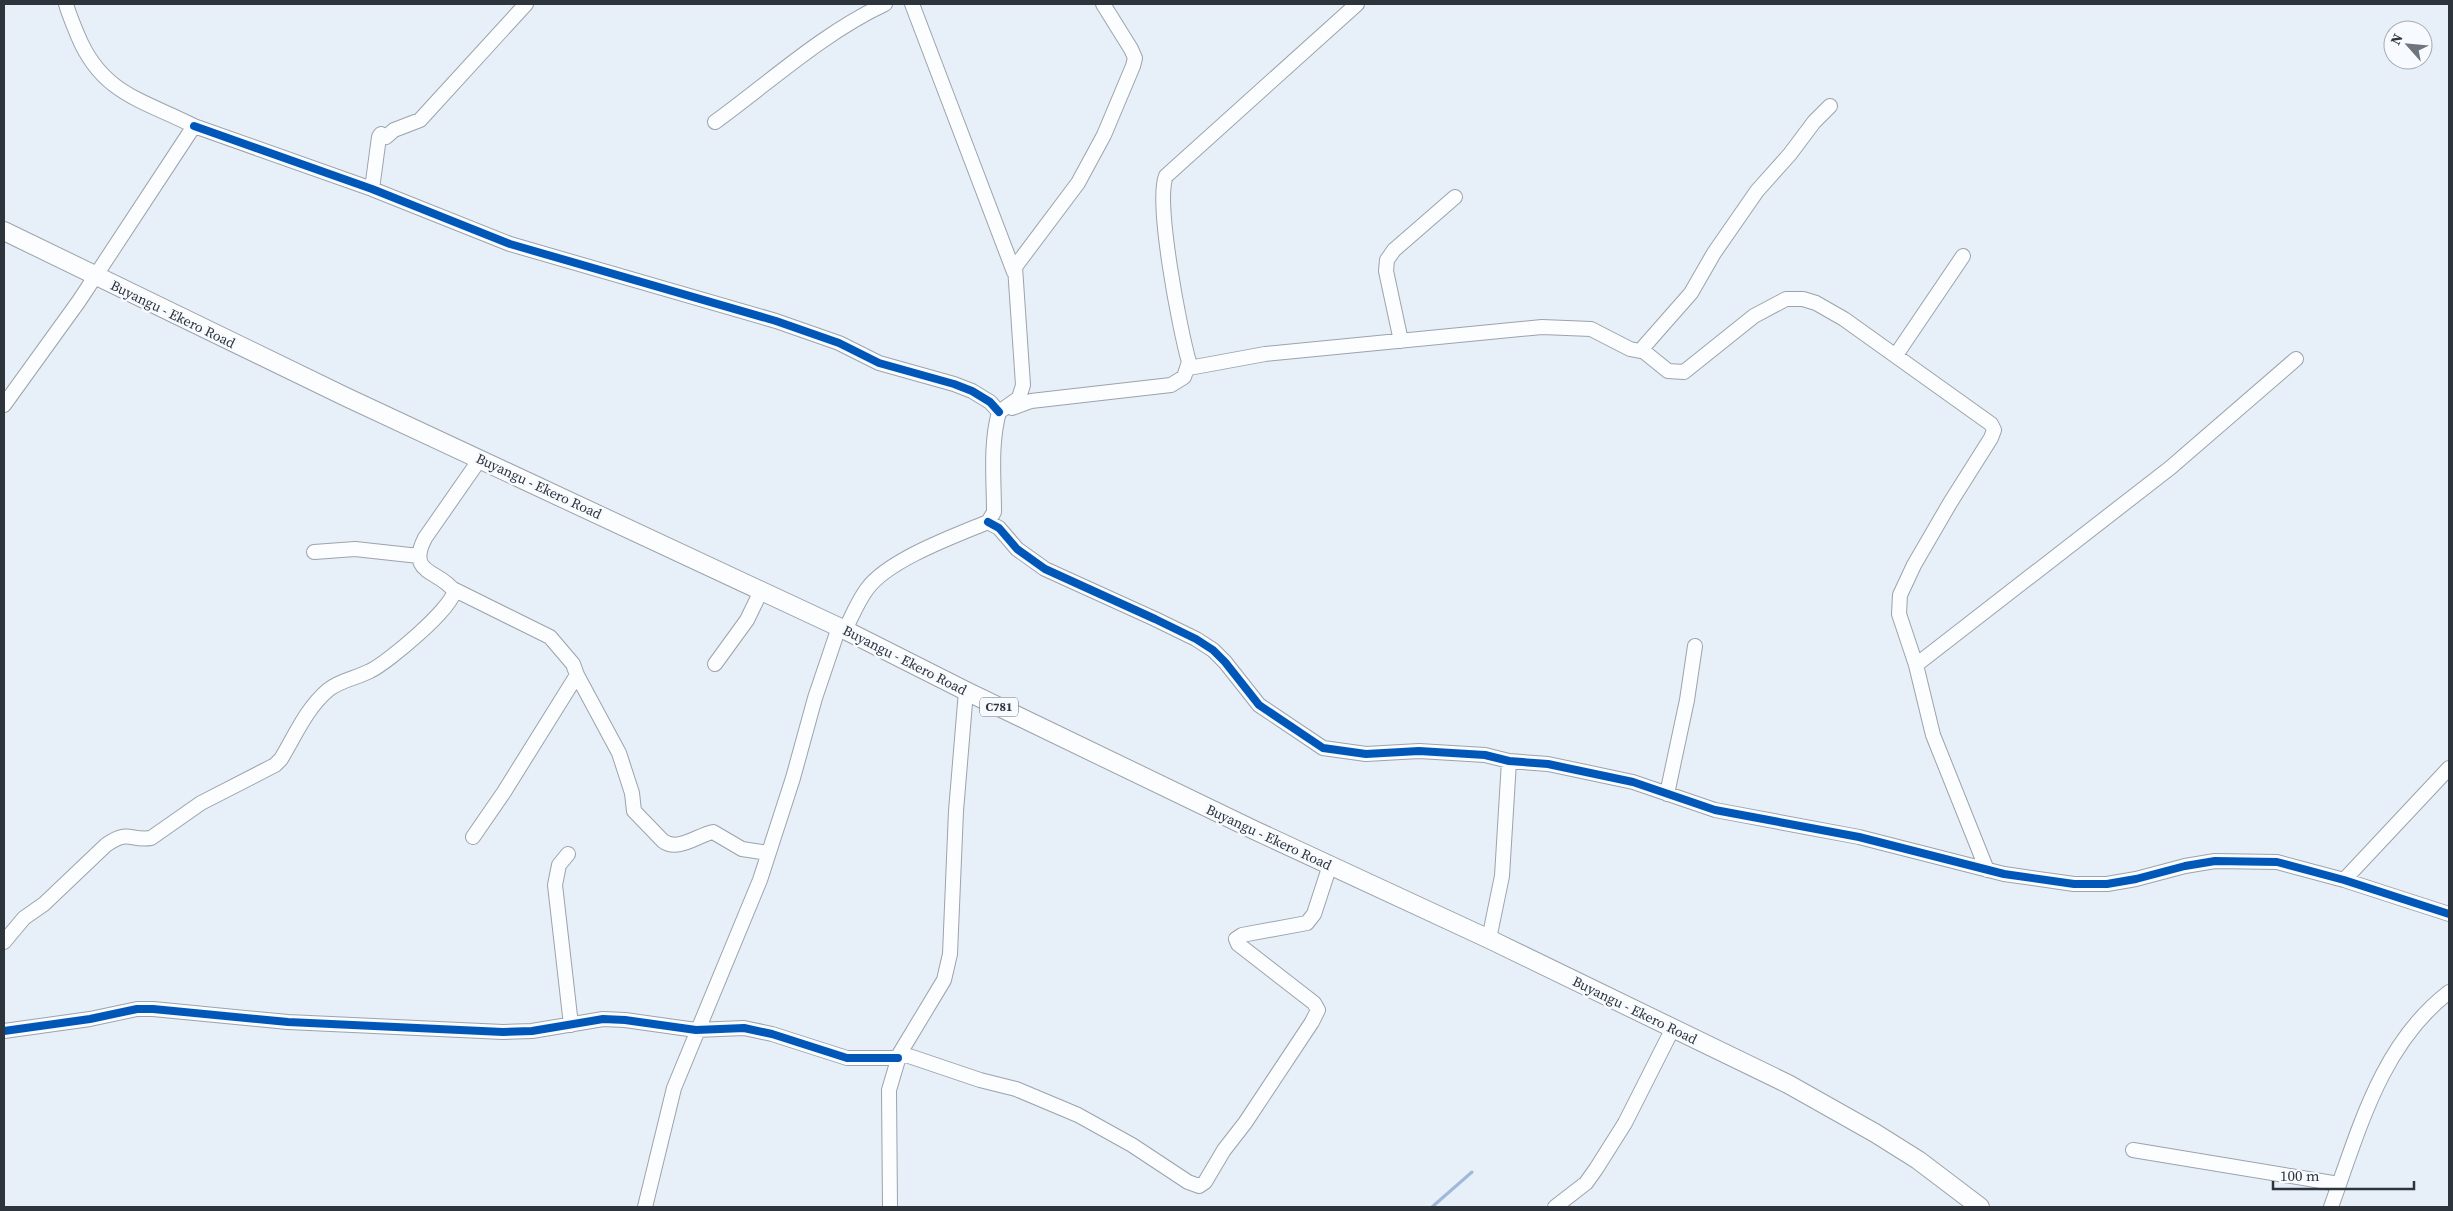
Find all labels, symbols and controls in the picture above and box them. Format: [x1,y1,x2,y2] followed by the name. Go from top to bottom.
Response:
[2383,20,2433,70] north arrow
[2385,30,2408,48] text: N
[107,275,239,353] street label: Buyangu - Ekero Road
[473,448,605,524] street label: Buyangu - Ekero Road
[840,620,970,700] street label: Buyangu - Ekero Road
[980,698,1018,716] road number: C781
[1203,799,1335,875] street label: Buyangu - Ekero Road
[1569,971,1701,1049] street label: Buyangu - Ekero Road
[2273,1158,2414,1190] scale bar
[2280,1165,2320,1186] text: 100 m

